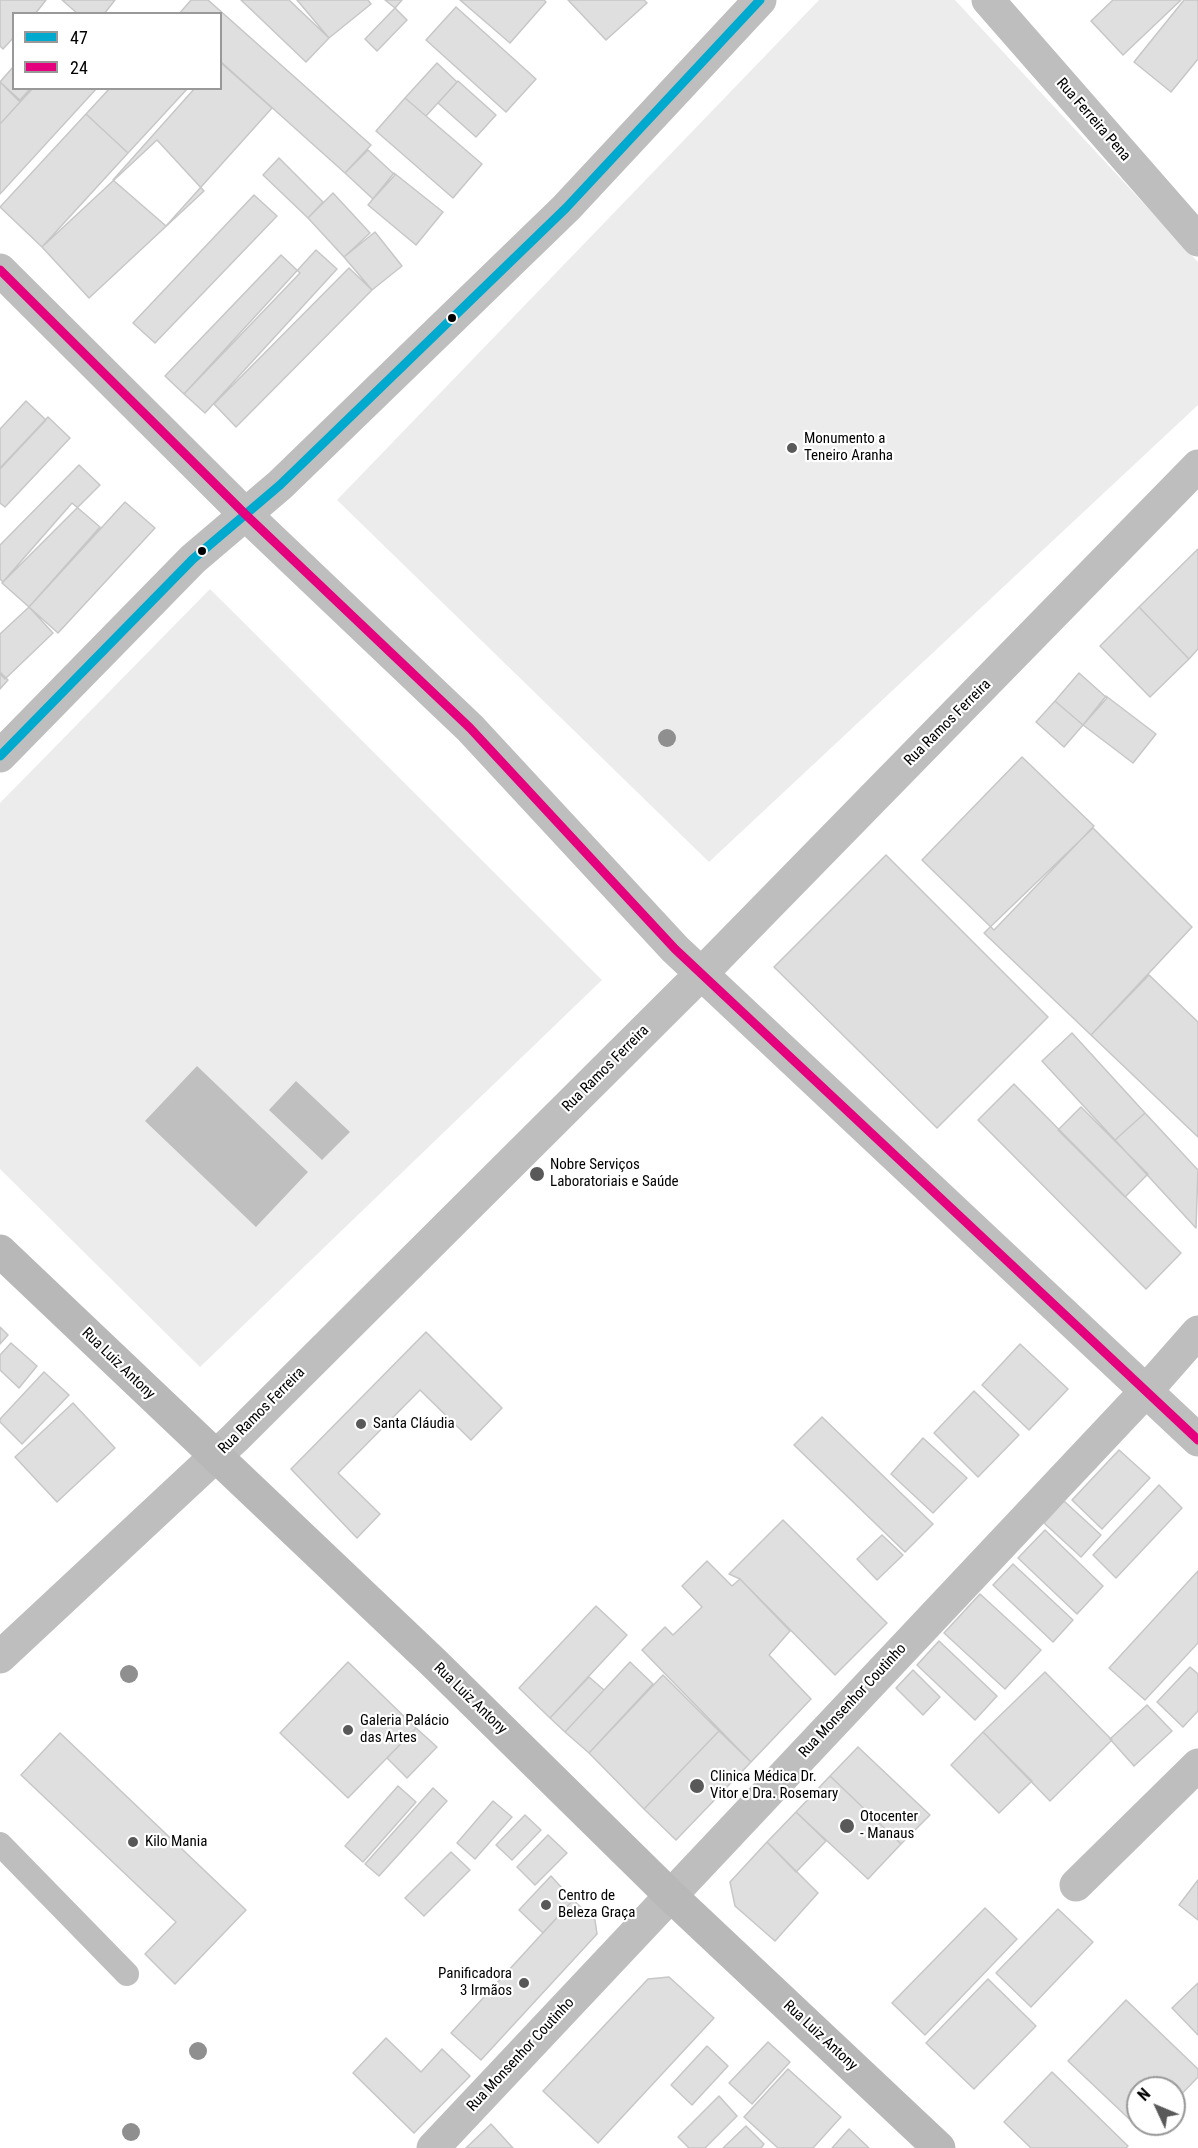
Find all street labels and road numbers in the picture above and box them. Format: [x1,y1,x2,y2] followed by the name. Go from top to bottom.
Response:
[1052,75,1134,165] street label: Rua Ferreira Pena
[901,676,995,770] street label: Rua Ramos Ferreira
[559,1022,653,1116] street label: Rua Ramos Ferreira
[78,1325,158,1403] street label: Rua Luiz Antony
[215,1364,309,1458] street label: Rua Ramos Ferreira
[796,1640,910,1762] street label: Rua Monsenhor Coutinho
[430,1660,510,1738] street label: Rua Luiz Antony
[464,1994,578,2116] street label: Rua Monsenhor Coutinho
[779,1997,861,2075] street label: Rua Luiz Antony

